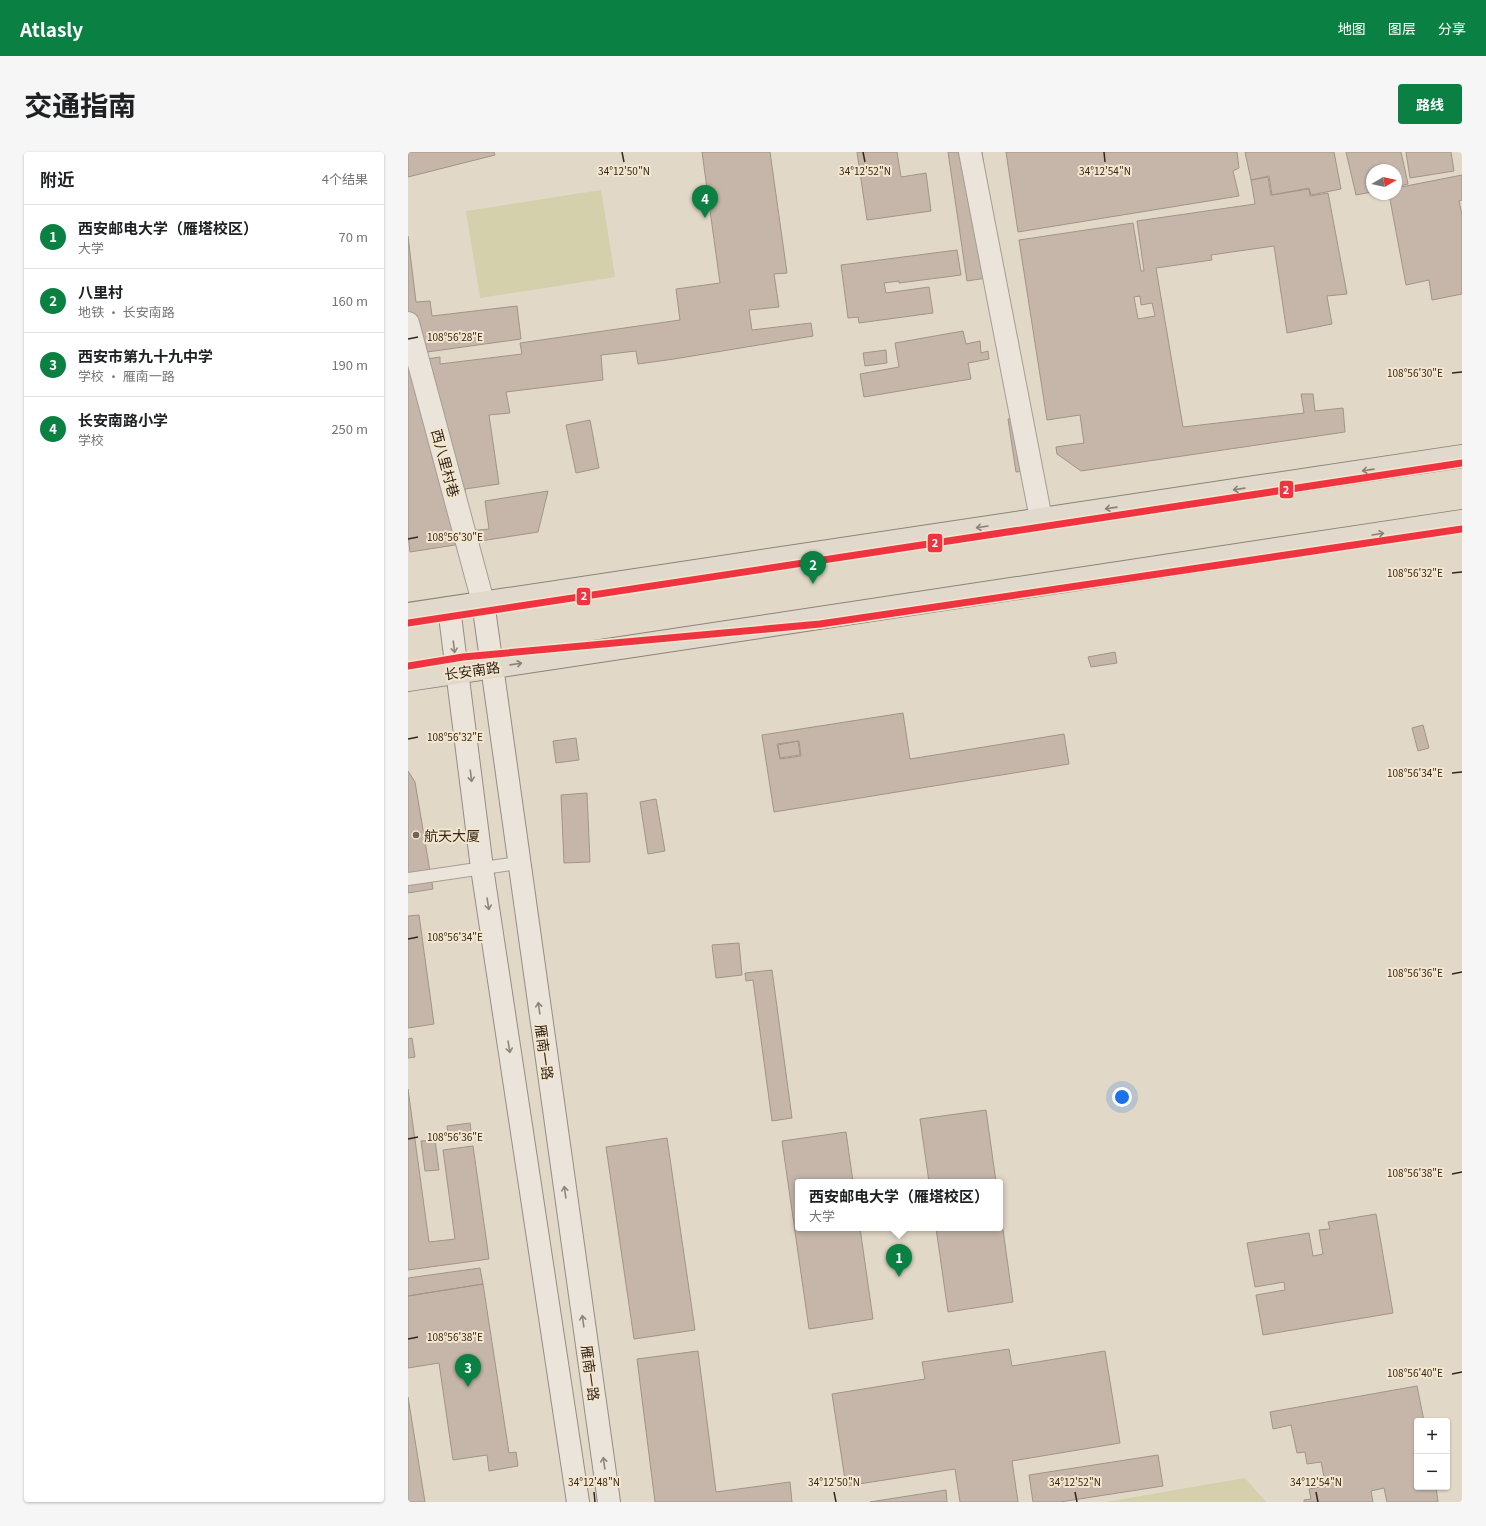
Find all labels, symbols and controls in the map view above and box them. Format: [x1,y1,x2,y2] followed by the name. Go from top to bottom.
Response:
[20,15,83,42] text: Atlasly
[1338,18,1366,38] text: 地图
[1388,18,1416,38] text: 图层
[1438,18,1466,38] text: 分享
[24,84,136,124] text: 交通指南
[1398,84,1462,124] button: 路线
[598,163,650,178] text: 34°12'50"N
[839,163,891,178] text: 34°12'52"N
[1079,163,1131,178] text: 34°12'54"N
[1366,164,1402,200] north arrow
[40,166,74,191] text: 附近
[322,169,368,188] text: 4个结果
[692,185,718,218] pin: 4
[78,217,258,238] text: 西安邮电大学（雁塔校区）
[49,227,57,246] text: 1
[339,227,368,246] text: 70 m
[78,238,104,257] text: 大学
[78,281,123,302] text: 八里村
[49,291,57,310] text: 2
[331,291,368,310] text: 160 m
[78,302,175,321] text: 地铁 · 长安南路
[427,329,483,344] text: 108°56'28"E
[78,345,213,366] text: 西安市第九十九中学
[49,355,57,374] text: 3
[331,355,368,374] text: 190 m
[1387,365,1443,380] text: 108°56'30"E
[78,366,175,385] text: 学校 · 雁南一路
[78,409,168,430] text: 长安南路小学
[49,419,57,438] text: 4
[331,419,368,438] text: 250 m
[427,427,465,499] street label: 西八里村巷
[78,430,104,449] text: 学校
[1362,466,1375,474] one-way arrow
[1279,480,1294,499] line badge: 2
[1283,481,1289,497] text: 2
[1233,485,1246,493] one-way arrow
[1105,504,1118,512] one-way arrow
[976,523,989,531] one-way arrow
[427,529,483,544] text: 108°56'30"E
[1371,530,1384,538] one-way arrow
[927,533,943,553] line badge: 2
[932,534,938,550] text: 2
[800,551,826,584] pin: 2
[1387,565,1443,580] text: 108°56'32"E
[576,587,591,606] line badge: 2
[581,587,587,603] text: 2
[450,640,458,653] one-way arrow
[443,656,501,684] street label: 长安南路
[509,660,522,668] one-way arrow
[427,729,483,744] text: 108°56'32"E
[1387,765,1443,780] text: 108°56'34"E
[467,769,474,782] one-way arrow
[424,825,480,845] place label: 航天大厦
[411,830,421,840] marker: 航天大厦
[484,897,492,910] one-way arrow
[427,929,483,944] text: 108°56'34"E
[1387,965,1443,980] text: 108°56'36"E
[535,1002,543,1015] one-way arrow
[531,1023,559,1081] street label: 雁南一路
[505,1040,513,1053] one-way arrow
[1112,1087,1132,1107] your location
[427,1129,483,1144] text: 108°56'36"E
[1387,1165,1443,1180] text: 108°56'38"E
[795,1179,1003,1231] popup
[809,1185,989,1206] text: 西安邮电大学（雁塔校区）
[561,1186,569,1199] one-way arrow
[809,1206,835,1225] text: 大学
[886,1244,912,1277] pin: 1
[579,1315,587,1328] one-way arrow
[427,1329,483,1344] text: 108°56'38"E
[577,1344,605,1402] street label: 雁南一路
[455,1354,481,1387] pin: 3
[1387,1365,1443,1380] text: 108°56'40"E
[1414,1418,1450,1490] map controls
[1414,1418,1450,1454] button: +
[1414,1454,1450,1490] button: −
[600,1457,608,1470] one-way arrow
[568,1474,620,1489] text: 34°12'48"N
[808,1474,860,1489] text: 34°12'50"N
[1049,1474,1101,1489] text: 34°12'52"N
[1290,1474,1342,1489] text: 34°12'54"N

